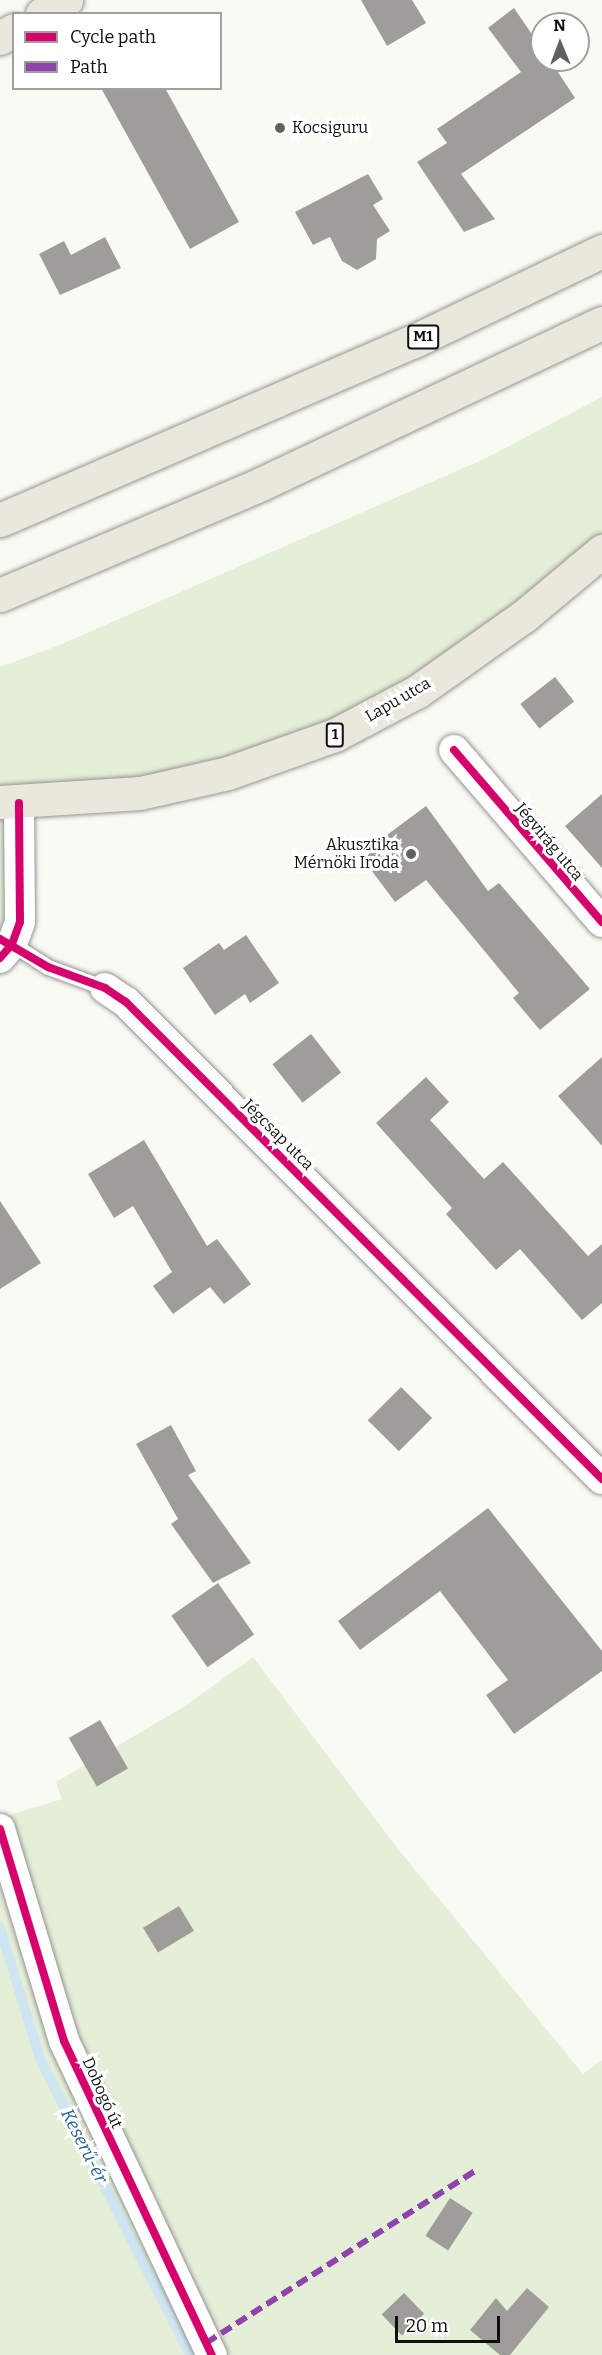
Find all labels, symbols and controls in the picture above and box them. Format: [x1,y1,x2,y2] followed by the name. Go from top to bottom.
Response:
[12,12,222,90] legend
[530,12,590,72] north arrow
[553,16,566,35] text: N
[70,26,156,48] text: Cycle path
[70,56,108,78] text: Path
[292,118,368,138] place label: Kocsiguru
[273,121,287,135] marker: Kocsiguru
[406,325,440,349] road number: M1
[362,674,434,726] street label: Lapu utca
[324,723,346,747] road number: 1
[511,799,587,885] street label: Jégvirág utca
[294,835,399,873] place label: Akusztika Mérnöki Iroda
[404,847,418,861] marker: Akusztika Mérnöki Iroda
[239,1096,317,1174] street label: Jégcsap utca
[78,2054,126,2132] street label: Dobogó út
[56,2105,112,2187] water label: Keserű-ér
[398,2304,503,2342] scale bar
[406,2315,448,2337] text: 20 m

